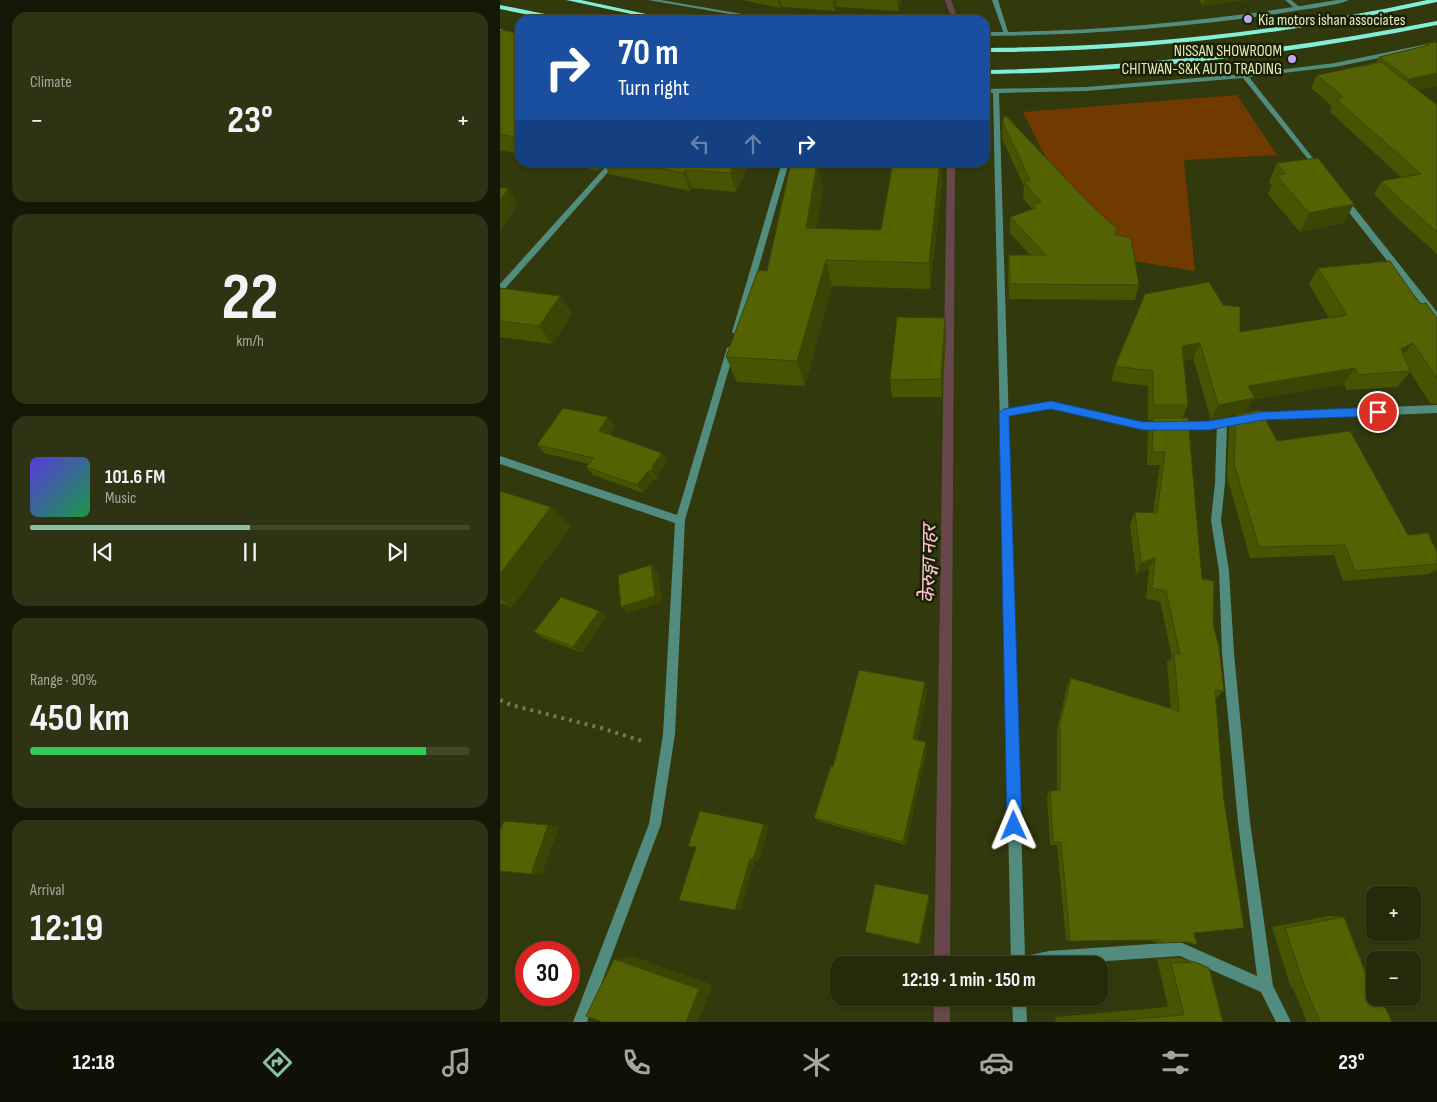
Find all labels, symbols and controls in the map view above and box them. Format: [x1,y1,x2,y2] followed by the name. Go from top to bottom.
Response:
[1258,11,1406,30] place label: Kia motors ishan associates
[1242,13,1254,25] marker: Kia motors ishan associates
[618,32,678,75] text: 70 m
[535,35,600,100] icon: right
[1122,42,1282,79] place label: NISSAN SHOWROOM CHITWAN-S&K AUTO TRADING
[1286,53,1298,65] marker: NISSAN SHOWROOM CHITWAN-S&K AUTO TRADING
[30,73,72,92] text: Climate
[618,75,689,102] text: Turn right
[227,98,273,143] text: 23°
[30,104,44,137] text: −
[456,104,470,137] text: +
[686,130,714,158] icon: left
[739,130,767,158] icon: ahead
[792,130,820,158] icon: right
[222,260,278,338] text: 22
[236,332,264,351] text: km/h
[1357,391,1399,433] pin
[1364,398,1392,426] icon: arrive
[105,466,165,489] text: 101.6 FM
[105,489,136,508] text: Music
[916,521,942,603] water label: केेरुङ्गा नहर
[89,538,117,566] icon: previous
[236,538,264,566] icon: pause
[383,538,411,566] icon: next
[30,671,97,690] text: Range · 90%
[30,696,130,741] text: 450 km
[987,799,1039,851] position arrow
[30,881,64,900] text: Arrival
[1366,886,1421,1006] map controls
[1366,886,1421,941] button: +
[30,906,103,951] text: 12:19
[515,941,580,1006] speed limit sign: 30
[1366,951,1421,1006] button: −
[902,969,1036,992] text: 12:19 · 1 min · 150 m
[260,1045,295,1080] icon: directions
[439,1045,474,1080] icon: music
[619,1045,654,1080] icon: phone
[799,1045,834,1080] icon: climate
[979,1045,1014,1080] icon: car
[1158,1045,1193,1080] icon: filters
[72,1049,115,1076] text: 12:18
[1338,1049,1365,1076] text: 23°

